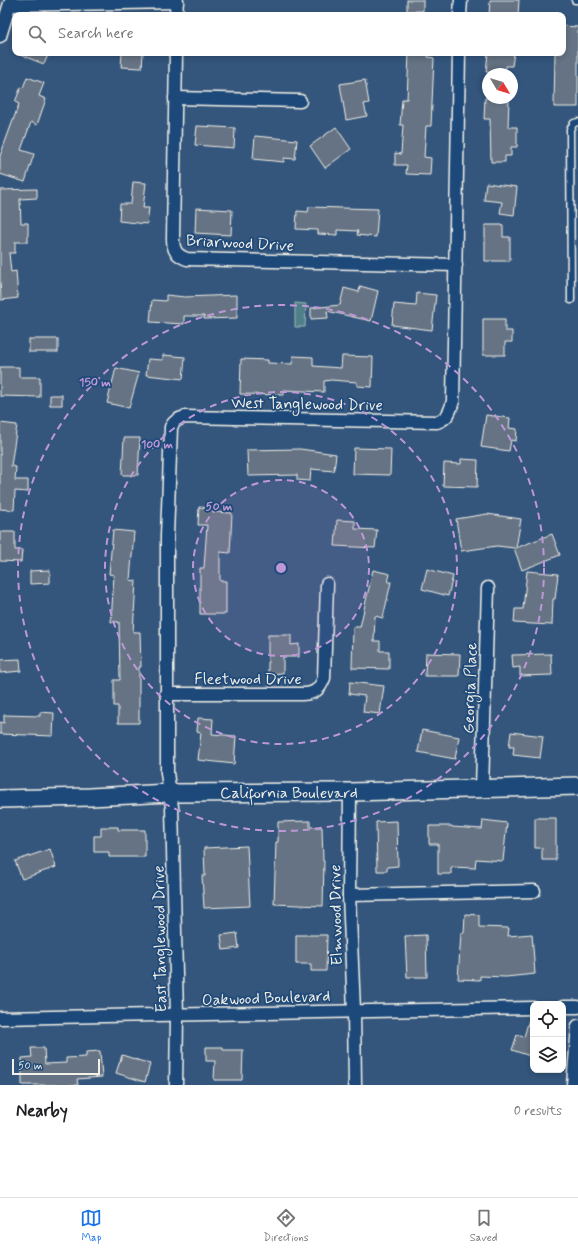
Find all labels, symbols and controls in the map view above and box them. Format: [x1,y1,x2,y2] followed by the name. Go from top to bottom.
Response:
[12,12,566,56] search box
[26,23,48,45] icon: search
[58,24,134,44] text: Search here
[482,68,518,104] north arrow
[185,230,295,257] street label: Briarwood Drive
[79,375,111,391] text: 150 m
[231,393,383,417] street label: West Tanglewood Drive
[141,437,174,453] text: 100 m
[206,499,233,515] text: 50 m
[274,561,288,575] centre of rings
[458,642,484,734] street label: Georgia Place
[194,669,302,690] street label: Fleetwood Drive
[220,783,358,806] street label: California Boulevard
[325,864,348,966] street label: Elmwood Drive
[149,865,173,1013] street label: East Tanglewood Drive
[201,986,331,1011] street label: Oakwood Boulevard
[530,1001,566,1073] map controls
[530,1001,566,1037] button: locate
[530,1037,566,1073] button: layers
[12,1057,100,1076] scale bar
[18,1059,43,1073] text: 50 m
[16,1100,68,1122] text: Nearby
[514,1103,562,1120] text: 0 results
[80,1207,102,1245] tab: Map
[263,1207,309,1245] tab: Directions
[470,1207,497,1245] tab: Saved

